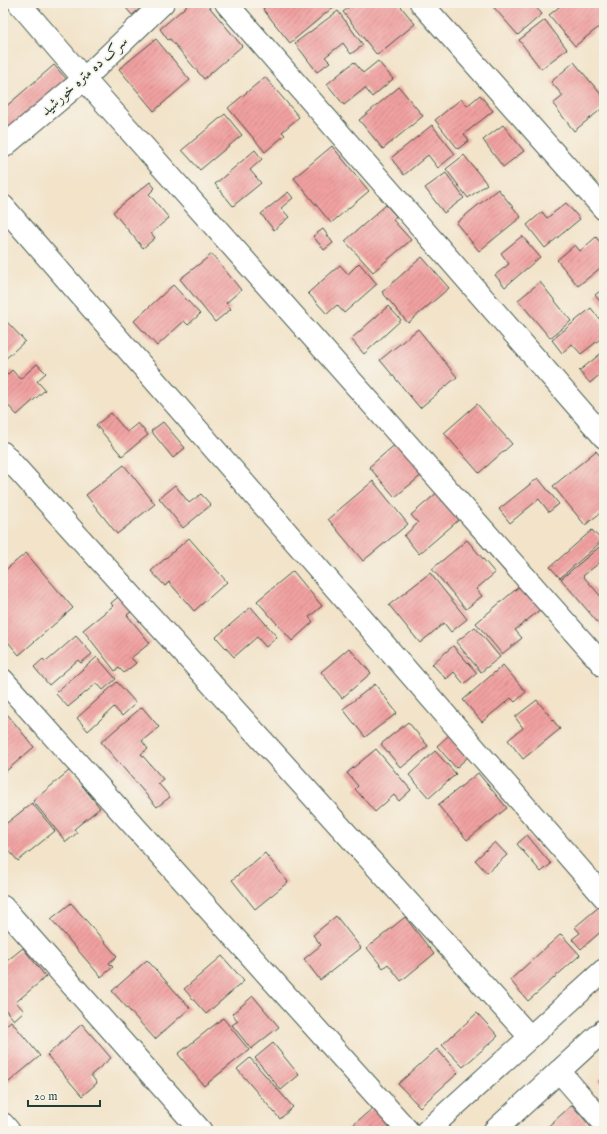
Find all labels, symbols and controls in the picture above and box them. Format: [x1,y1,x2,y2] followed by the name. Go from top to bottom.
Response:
[36,32,132,120] street label: سرک ده متره خورشید
[28,1082,100,1108] scale bar
[34,1089,57,1104] text: 20 m

